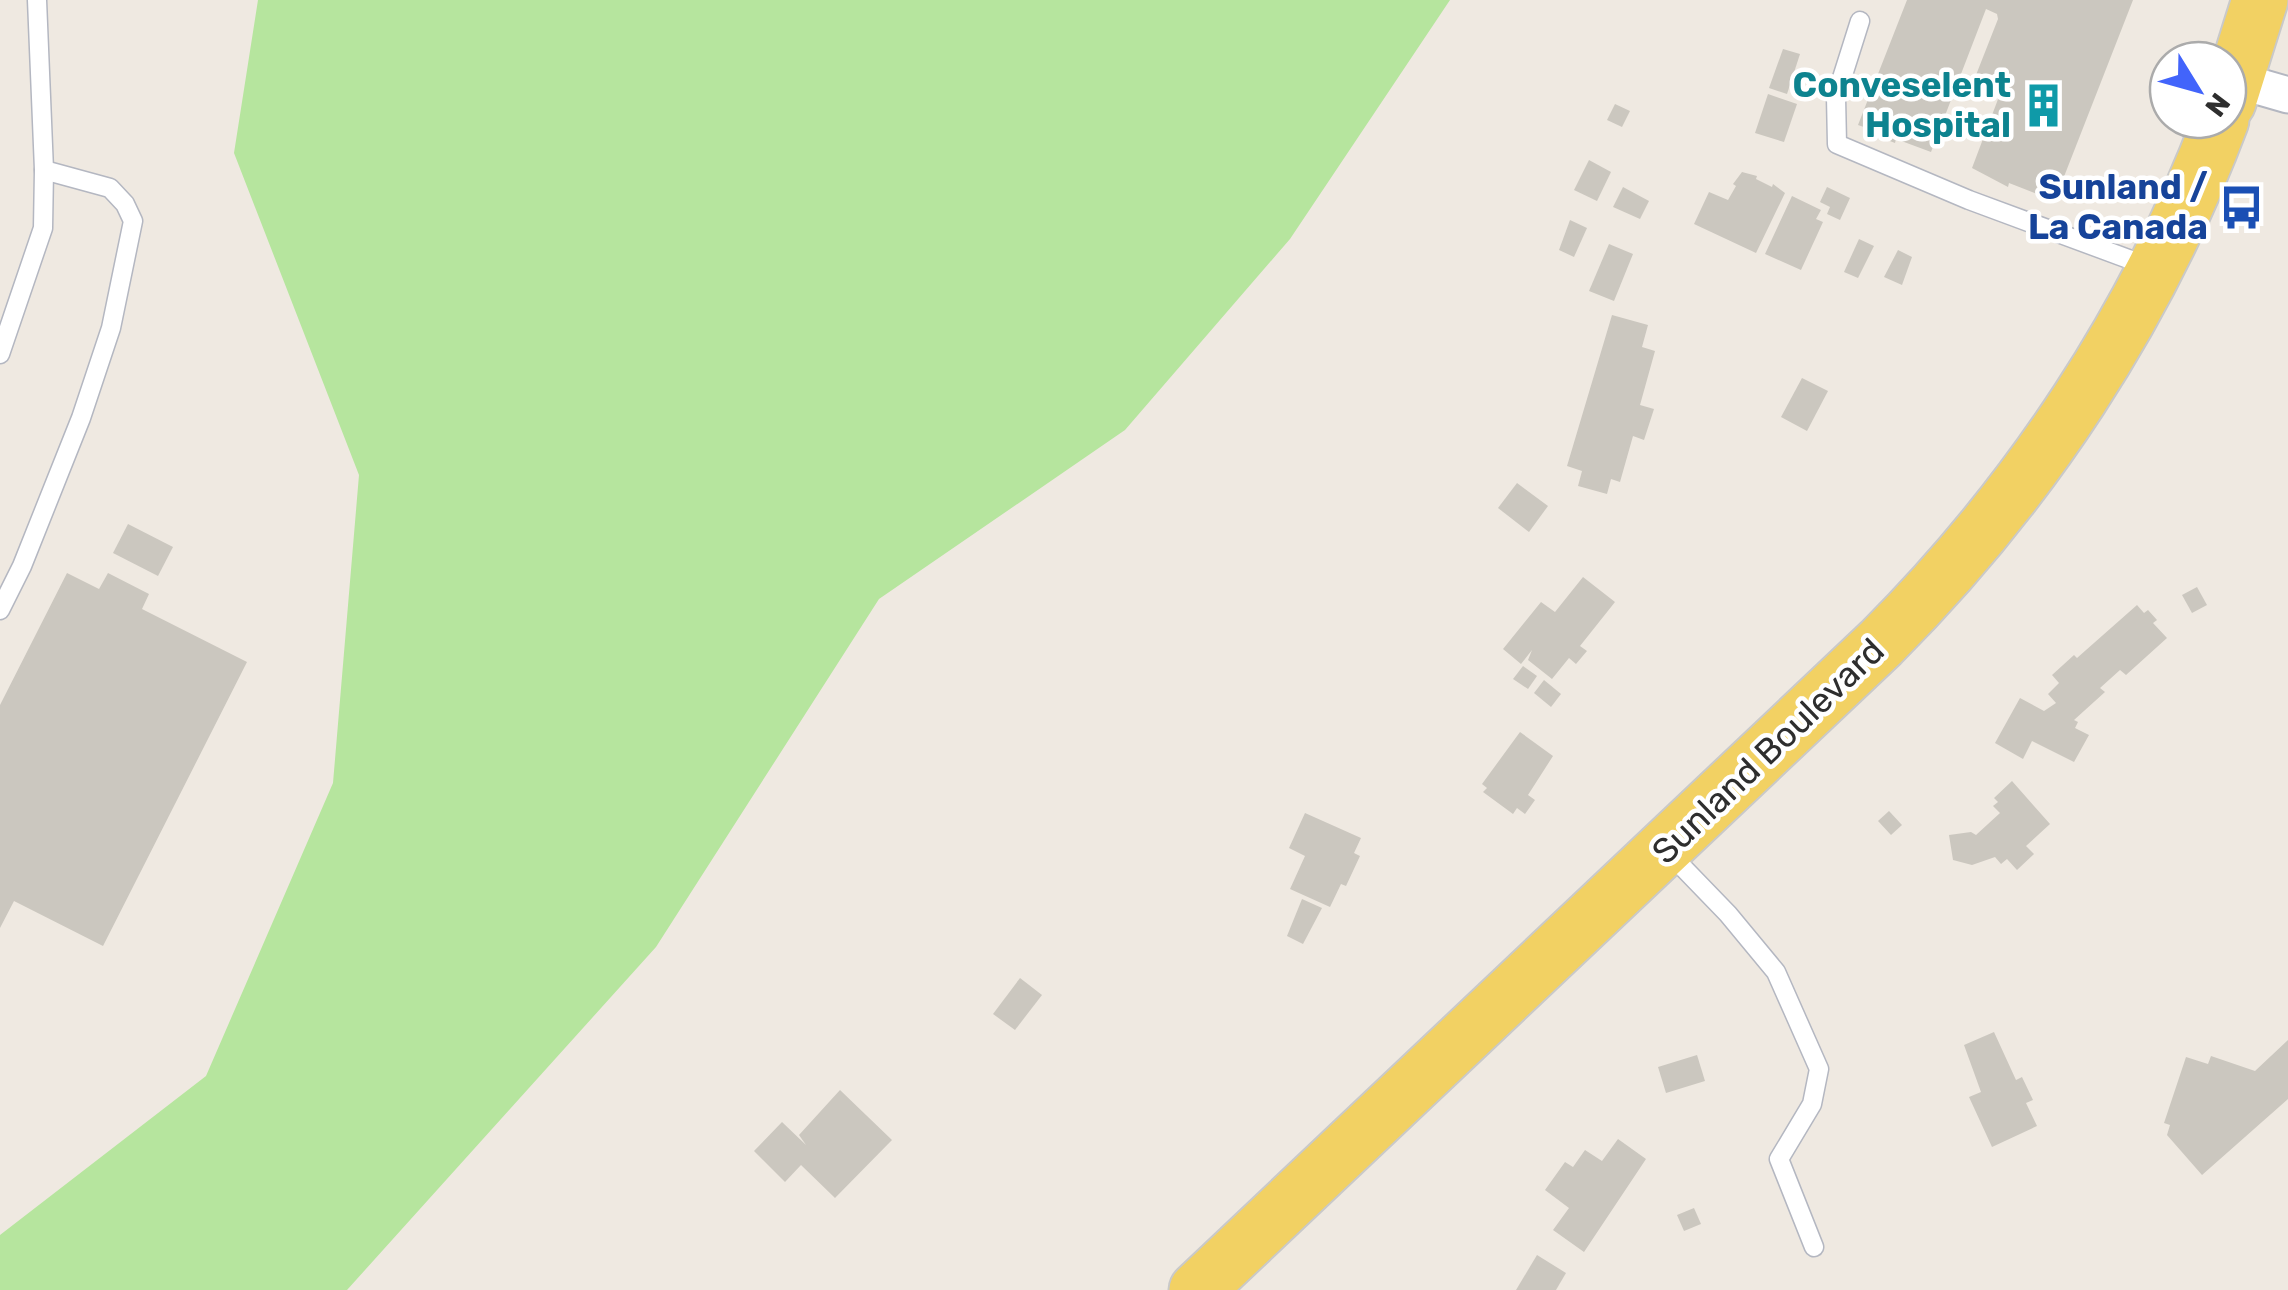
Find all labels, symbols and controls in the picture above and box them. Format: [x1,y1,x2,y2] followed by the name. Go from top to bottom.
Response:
[2148,40,2248,140] north arrow
[1793,64,2011,146] place label: Conveselent Hospital
[2020,81,2068,129] building icon: Conveselent Hospital
[2198,87,2237,123] text: N
[2028,166,2208,248] place label: Sunland / La Canada
[2217,183,2265,231] bus stop icon: Sunland / La Canada
[1643,630,1893,872] street label: Sunland Boulevard

